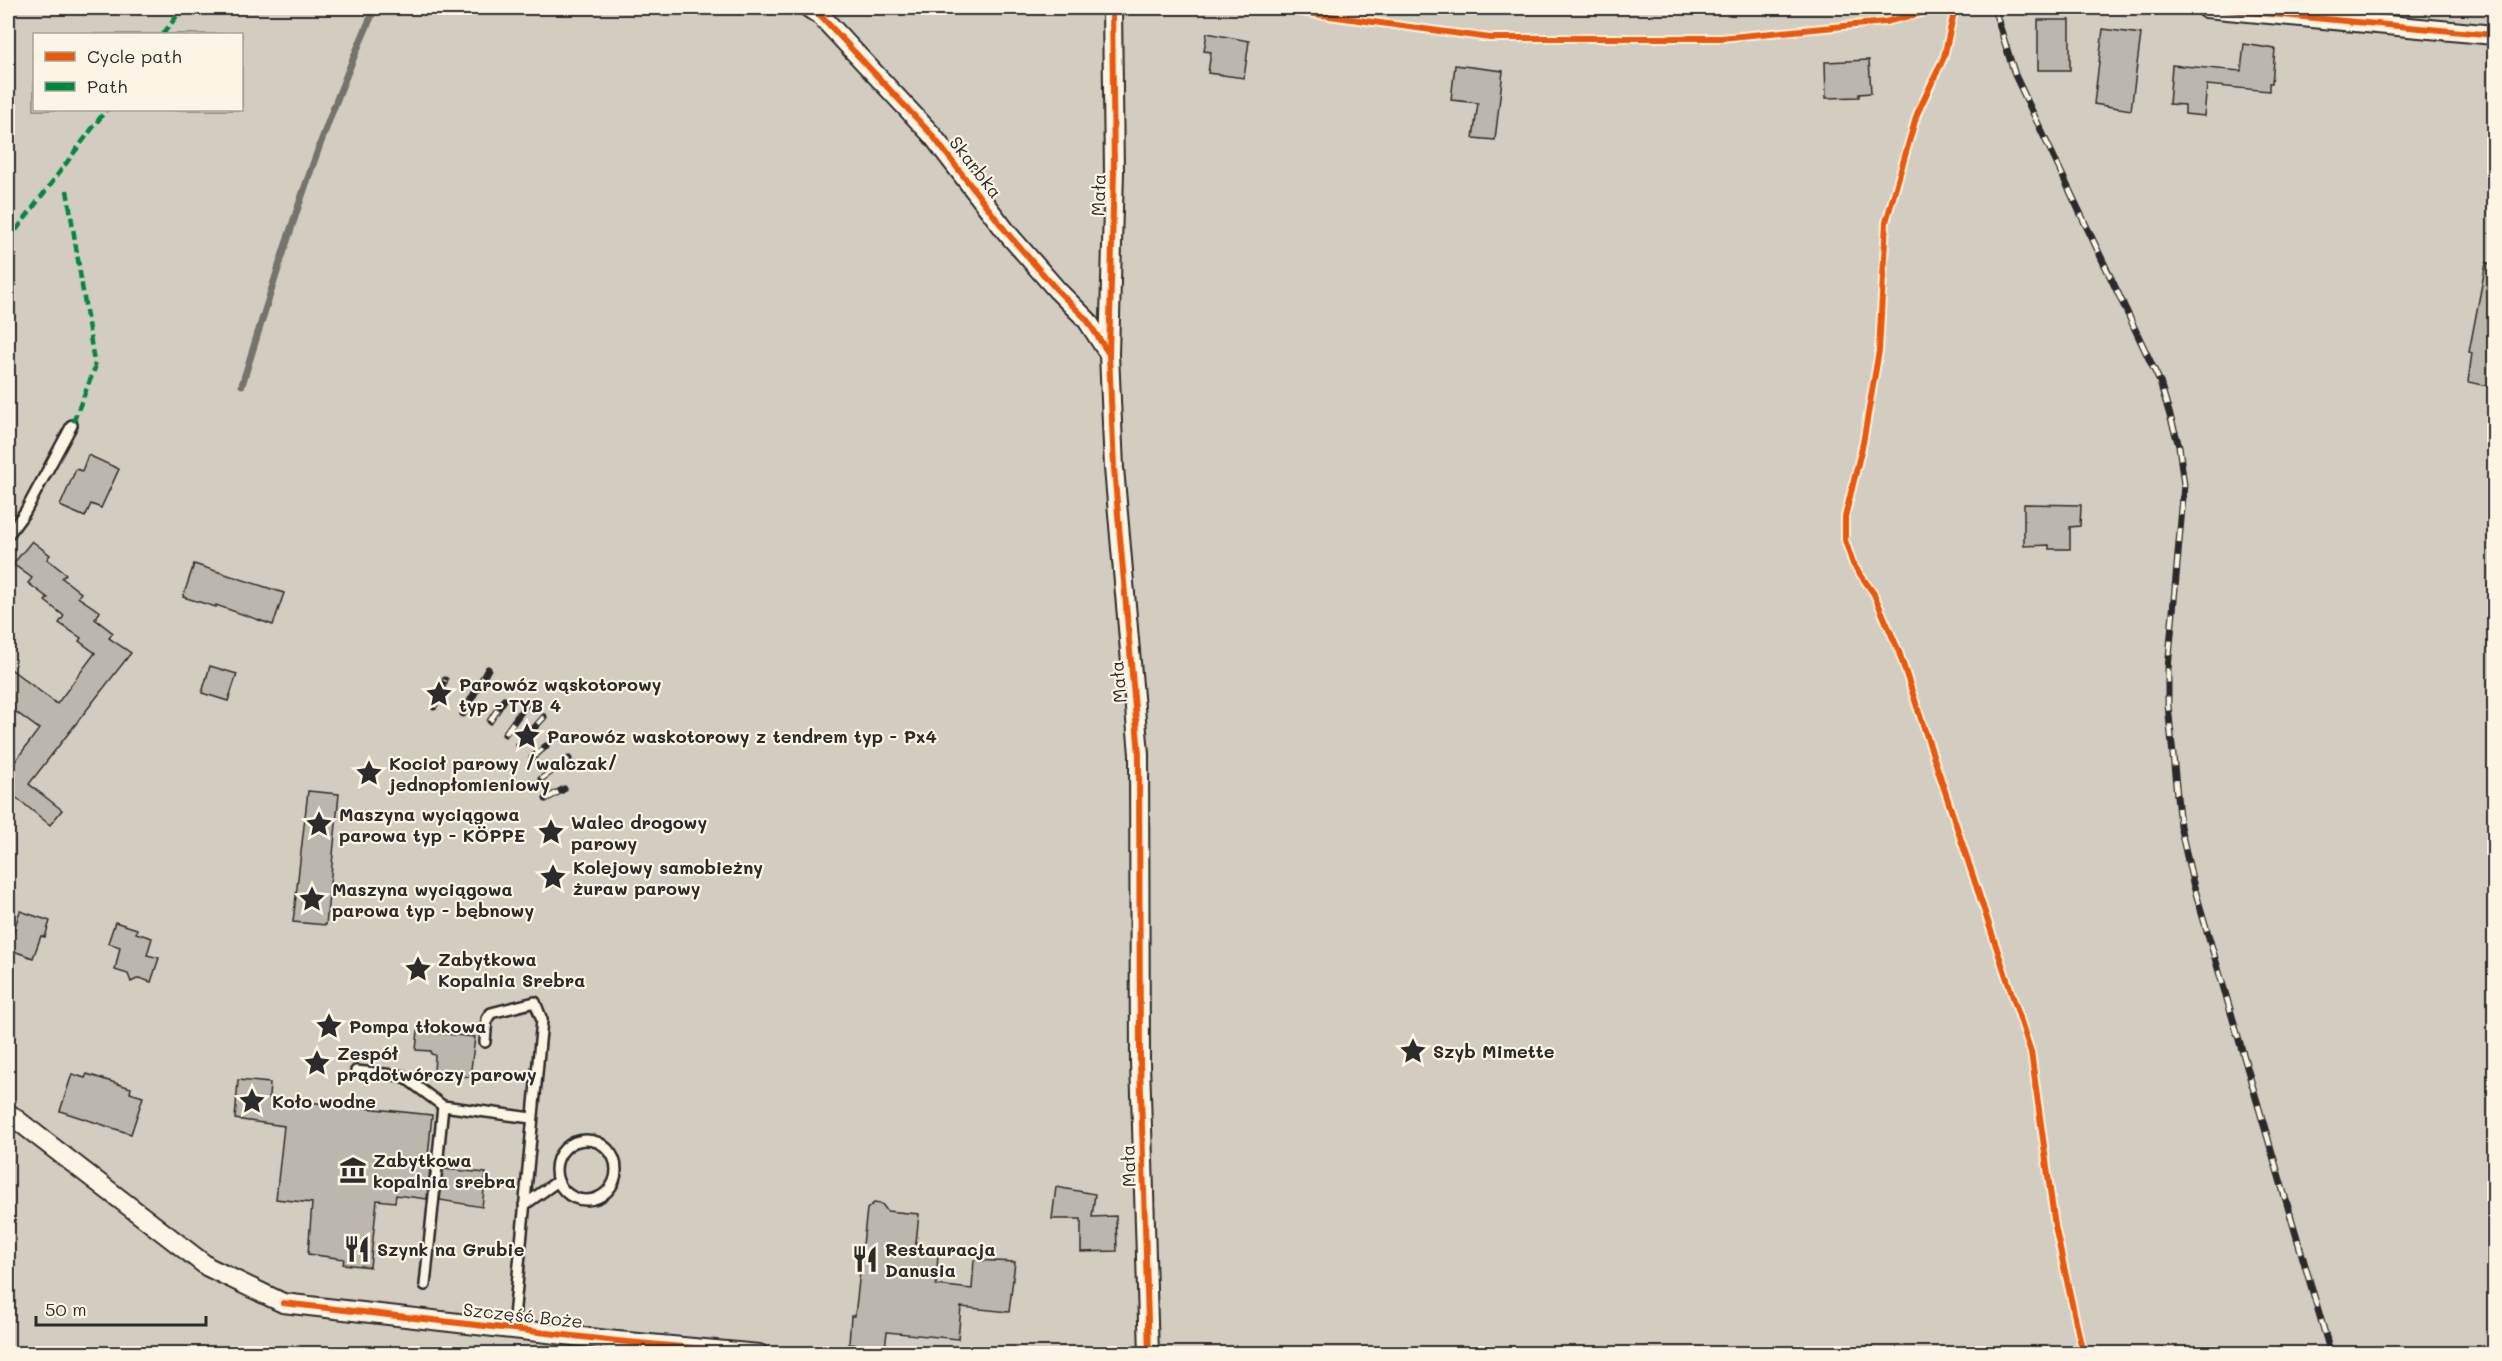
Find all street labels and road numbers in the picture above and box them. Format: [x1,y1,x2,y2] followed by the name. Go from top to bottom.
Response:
[944,131,1008,203] street label: Skarbka
[1085,173,1111,217] street label: Mała
[1104,660,1132,704] street label: Mała
[1115,1144,1141,1188] street label: Mała
[462,1297,584,1333] street label: Szczęść Boże

